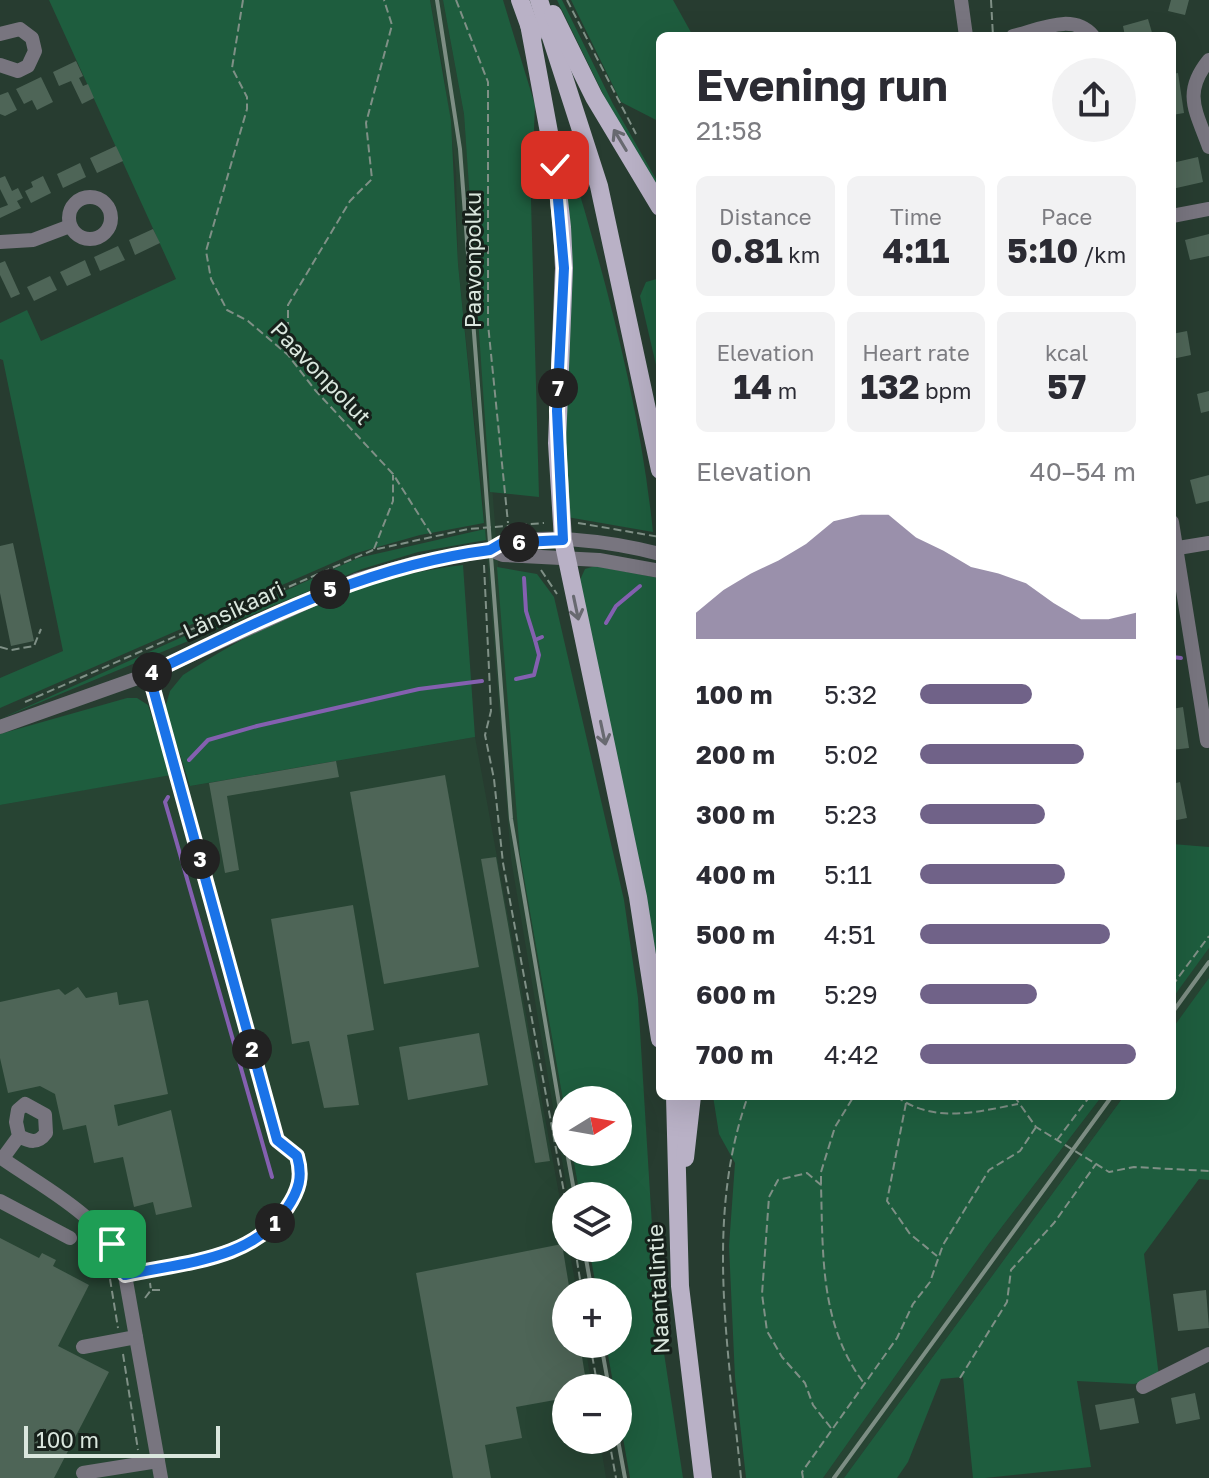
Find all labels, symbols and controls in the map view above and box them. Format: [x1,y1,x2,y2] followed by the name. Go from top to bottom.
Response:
[696,58,948,111] text: Evening run
[1052,58,1136,142] button: share
[696,115,762,146] text: 21:58
[612,129,628,152] one-way arrow
[521,131,589,199] pin
[533,143,577,187] icon: check
[459,192,486,328] street label: Paavonpolku
[719,203,812,230] text: Distance
[890,203,942,230] text: Time
[1041,203,1092,230] text: Pace
[711,230,783,270] text: 0.81
[882,230,950,270] text: 4:11
[1007,230,1078,270] text: 5:10
[783,241,820,268] text: km
[1078,241,1126,268] text: /km
[265,315,377,430] street label: Paavonpolut
[716,339,814,366] text: Elevation
[862,339,970,366] text: Heart rate
[1045,339,1088,366] text: kcal
[733,366,772,406] text: 14
[860,366,919,406] text: 132
[1047,366,1086,406] text: 57
[538,368,578,408] pin: 7
[552,374,564,401] text: 7
[772,377,797,404] text: m
[919,377,972,404] text: bpm
[696,456,812,487] text: Elevation
[1030,456,1136,487] text: 40–54 m
[499,522,539,562] pin: 6
[512,528,526,555] text: 6
[310,569,350,609] pin: 5
[178,575,287,645] street label: Länsikaari
[323,575,337,602] text: 5
[569,594,584,620] one-way arrow
[132,652,172,692] pin: 4
[145,658,159,685] text: 4
[696,679,772,710] text: 100 m
[824,679,877,710] text: 5:32
[596,720,611,745] one-way arrow
[696,739,775,770] text: 200 m
[824,739,878,770] text: 5:02
[696,799,775,830] text: 300 m
[824,799,877,830] text: 5:23
[180,839,220,879] pin: 3
[193,845,207,872] text: 3
[696,859,775,890] text: 400 m
[824,859,872,890] text: 5:11
[696,919,775,950] text: 500 m
[824,919,875,950] text: 4:51
[696,979,776,1010] text: 600 m
[824,979,878,1010] text: 5:29
[232,1029,272,1069] pin: 2
[245,1035,259,1062] text: 2
[696,1039,773,1070] text: 700 m
[824,1039,879,1070] text: 4:42
[552,1086,632,1166] north arrow
[552,1086,632,1454] map controls
[552,1182,632,1262] button: layers
[255,1203,295,1243] pin: 1
[269,1209,281,1236] text: 1
[78,1210,146,1278] pin
[90,1222,134,1266] icon: arrive
[641,1223,674,1355] street label: Naantalintie
[552,1278,632,1358] button: +
[552,1374,632,1454] button: −
[24,1422,220,1458] scale bar
[36,1426,99,1453] text: 100 m

